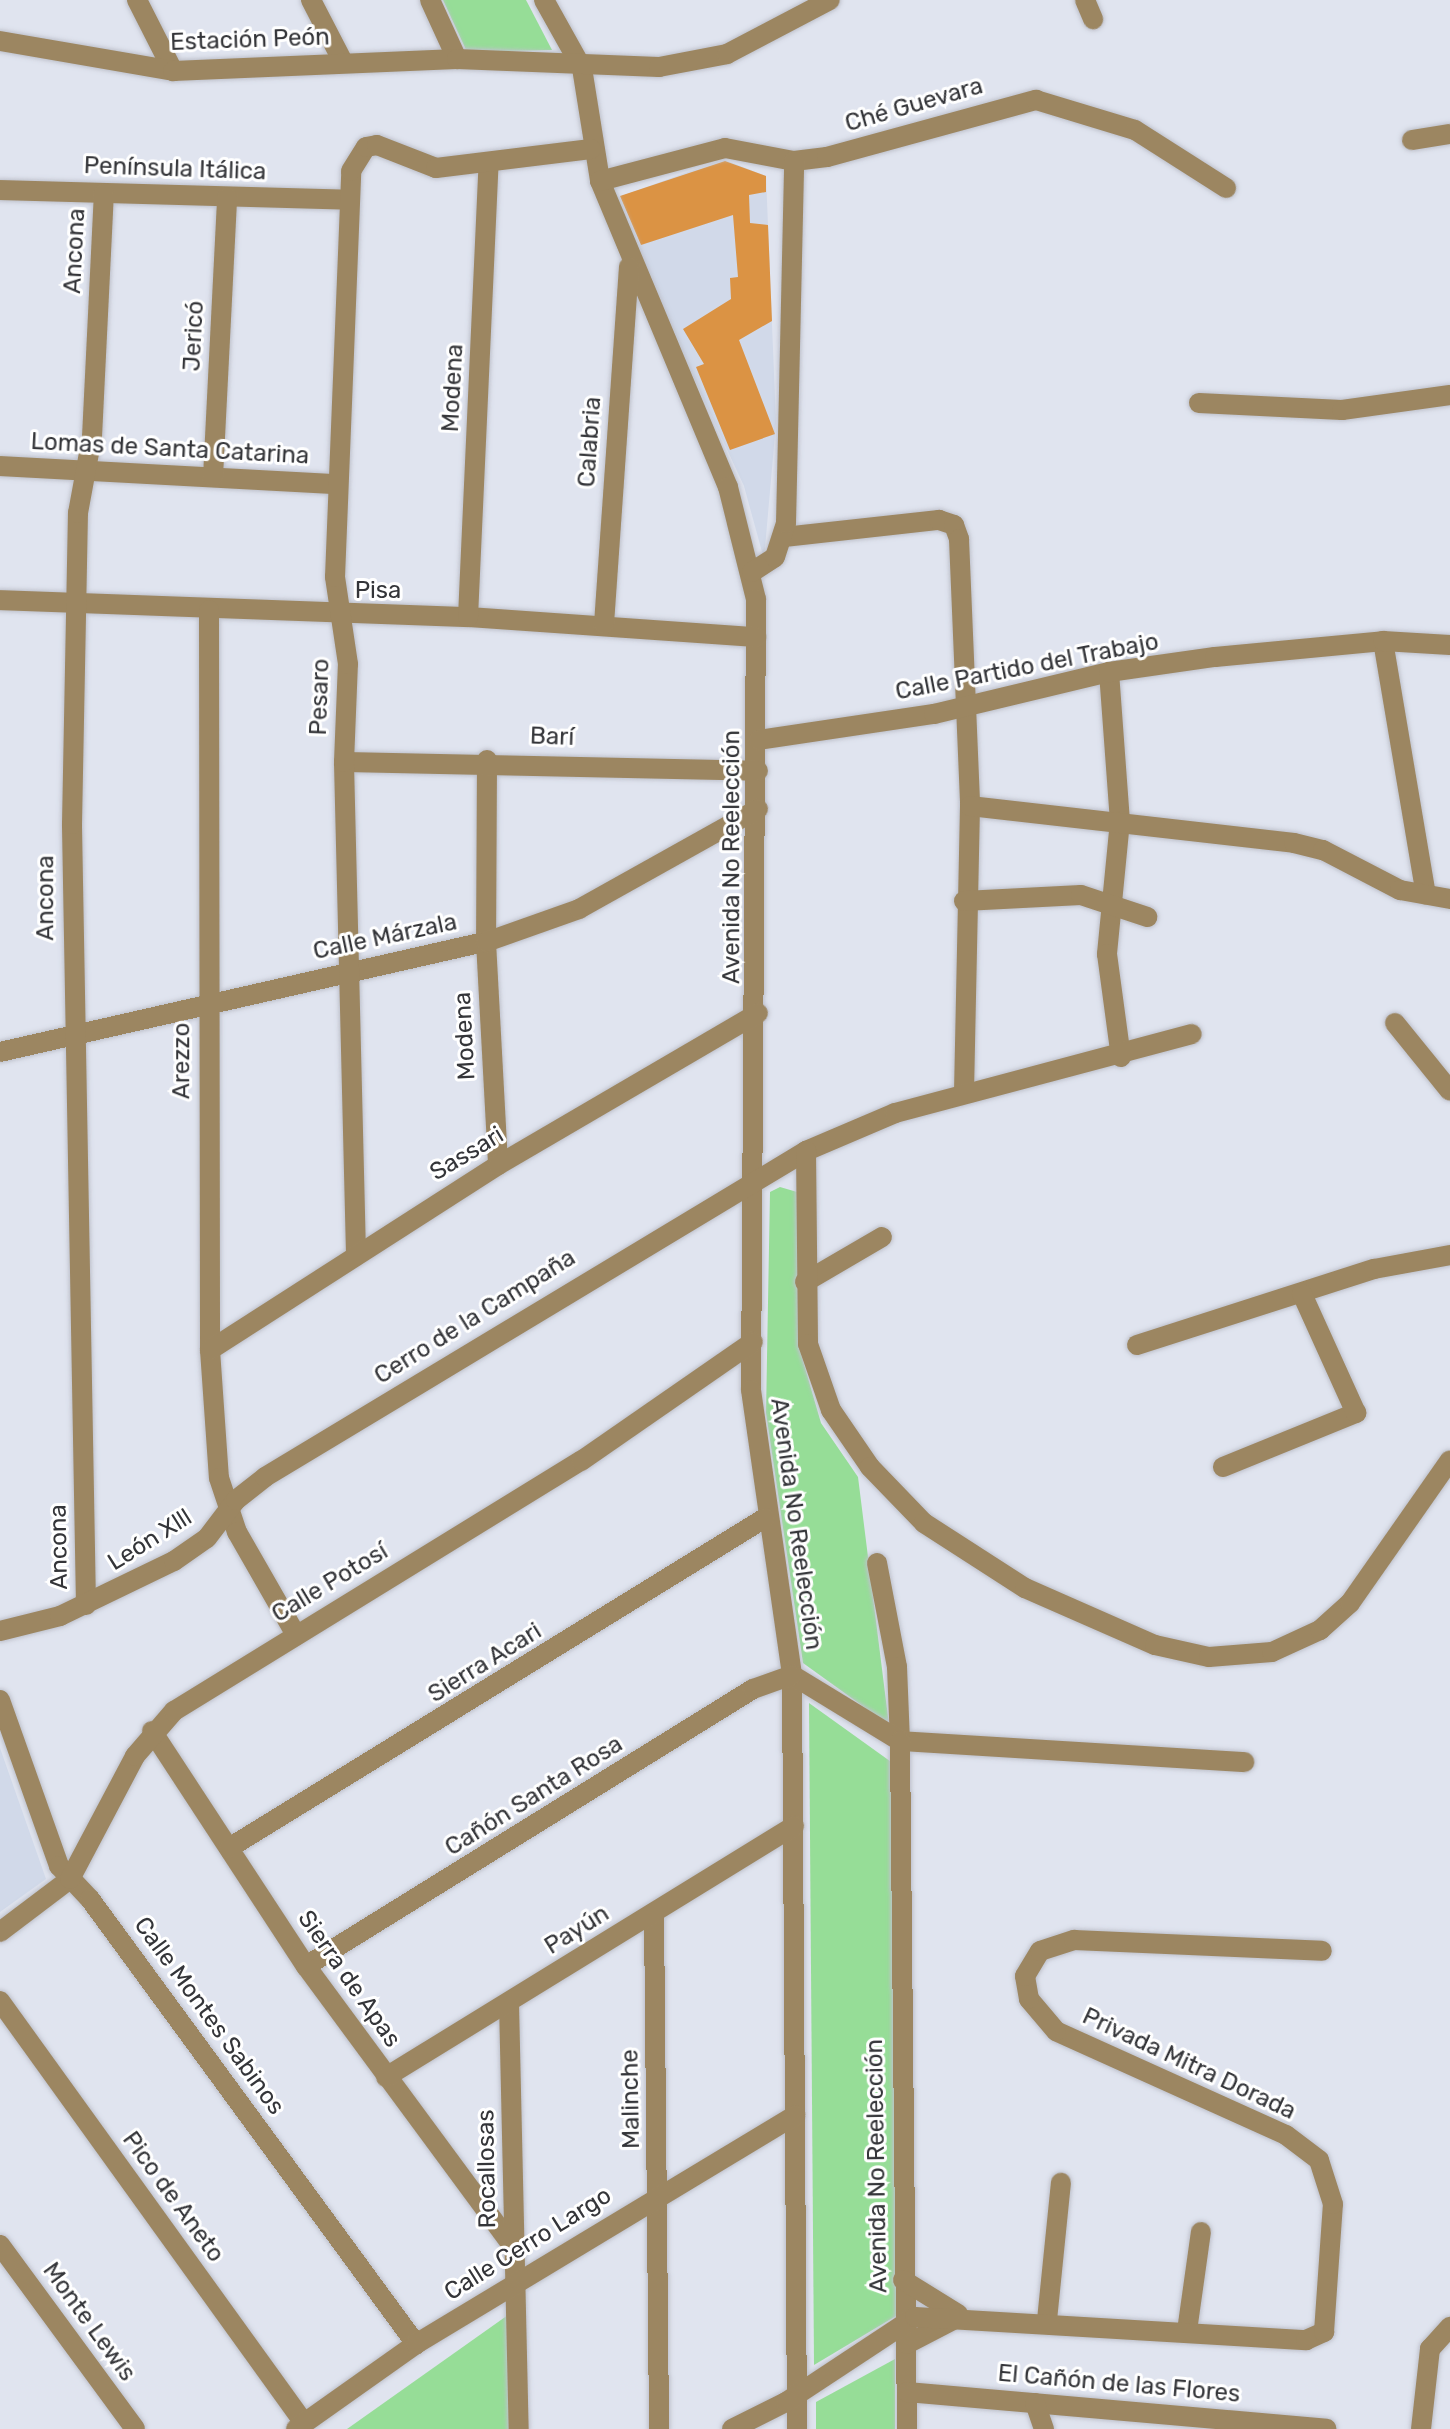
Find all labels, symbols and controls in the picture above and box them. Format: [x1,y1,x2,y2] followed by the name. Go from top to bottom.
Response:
[170,23,330,57] street label: Estación Peón
[842,72,986,138] street label: Ché Guevara
[83,151,267,187] street label: Península Itálica
[58,208,92,294] street label: Ancona
[178,300,210,372] street label: Jericó
[436,343,470,433] street label: Modena
[572,396,608,488] street label: Calabria
[30,427,310,471] street label: Lomas de Santa Catarina
[355,577,401,605] street label: Pisa
[893,627,1161,707] street label: Calle Partido del Trabajo
[304,658,336,736] street label: Pesaro
[529,722,575,752] street label: Barí
[718,730,746,984] street label: Avenida No Reelección
[32,855,60,941] street label: Ancona
[311,908,459,966] street label: Calle Márzala
[448,991,482,1081] street label: Modena
[168,1023,196,1099] street label: Arezzo
[425,1121,509,1187] street label: Sassari
[369,1243,581,1391] street label: Cerro de la Campaña
[764,1396,828,1652] street label: Avenida No Reelección
[103,1503,197,1577] street label: León Xlll
[44,1504,74,1590] street label: Ancona
[267,1537,393,1629] street label: Calle Potosí
[423,1617,547,1709] street label: Sierra Acari
[440,1730,628,1862] street label: Cañón Santa Rosa
[540,1899,614,1961] street label: Payún
[291,1905,407,2053] street label: Sierra de Apas
[128,1912,290,2120] street label: Calle Montes Sabinos
[1078,2002,1300,2126] street label: Privada Mitra Dorada
[860,2039,894,2293] street label: Avenida No Reelección
[616,2049,646,2149] street label: Malinche
[472,2109,502,2229] street label: Rocallosas
[116,2126,230,2268] street label: Pico de Aneto
[439,2181,617,2307] street label: Calle Cerro Largo
[36,2257,142,2387] street label: Monte Lewis
[997,2359,1241,2409] street label: El Cañón de las Flores

